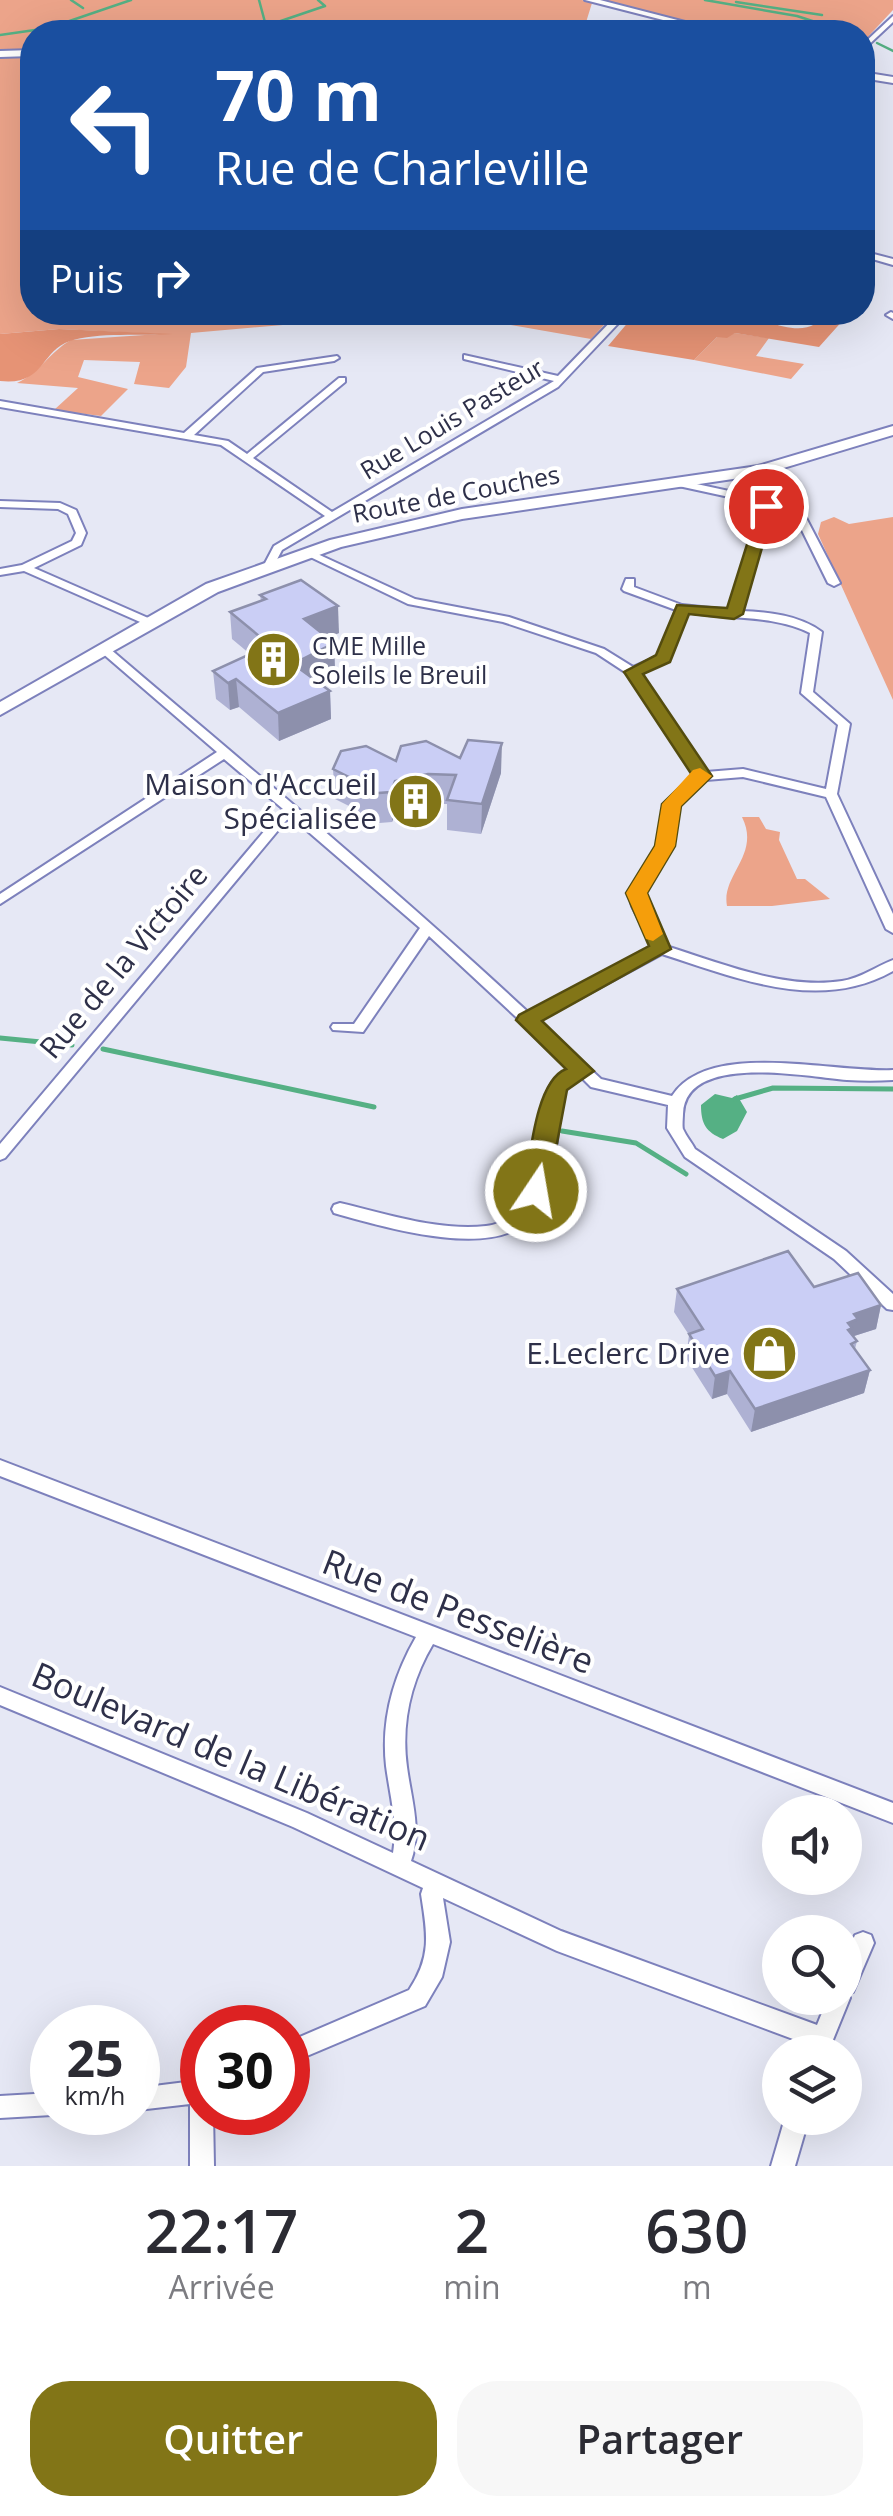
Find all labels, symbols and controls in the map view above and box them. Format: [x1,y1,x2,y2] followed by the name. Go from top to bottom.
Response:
[215,46,382,142] text: 70 m
[50,60,180,190] icon: left
[215,137,590,198] text: Rue de Charleville
[144,250,199,305] icon: right
[50,252,124,304] text: Puis
[353,350,550,486] street label: Rue Louis Pasteur
[349,456,562,530] street label: Route de Couches
[724,464,809,549] pin
[739,479,794,534] icon: arrive
[312,628,487,691] place label: CME Mille Soleils le Breuil
[243,630,303,690] building icon: CME Mille Soleils le Breuil
[144,763,377,838] place label: Maison d'Accueil Spécialisée
[386,772,446,832] building icon: Maison d'Accueil Spécialisée
[29,855,216,1067] street label: Rue de la Victoire
[484,1139,588,1243] position arrow
[739,1324,799,1384] shop icon: E.Leclerc Drive
[526,1332,730,1373] place label: E.Leclerc Drive
[316,1537,601,1684] street label: Rue de Pesselière
[25,1650,438,1861] street label: Boulevard de la Libération
[762,1795,862,2135] map controls
[762,1795,862,1895] button: sound
[762,1915,862,2015] button: search
[180,2005,310,2135] speed limit sign: 30
[66,2024,124,2092] text: 25
[762,2035,862,2135] button: layers
[65,2078,125,2112] text: km/h
[145,2189,298,2271] text: 22:17
[455,2189,489,2271] text: 2
[645,2189,748,2271] text: 630
[168,2265,275,2308] text: Arrivée
[443,2265,501,2308] text: min
[682,2265,712,2308] text: m
[30,2381,437,2496] button: Quitter
[457,2381,863,2496] button: Partager

